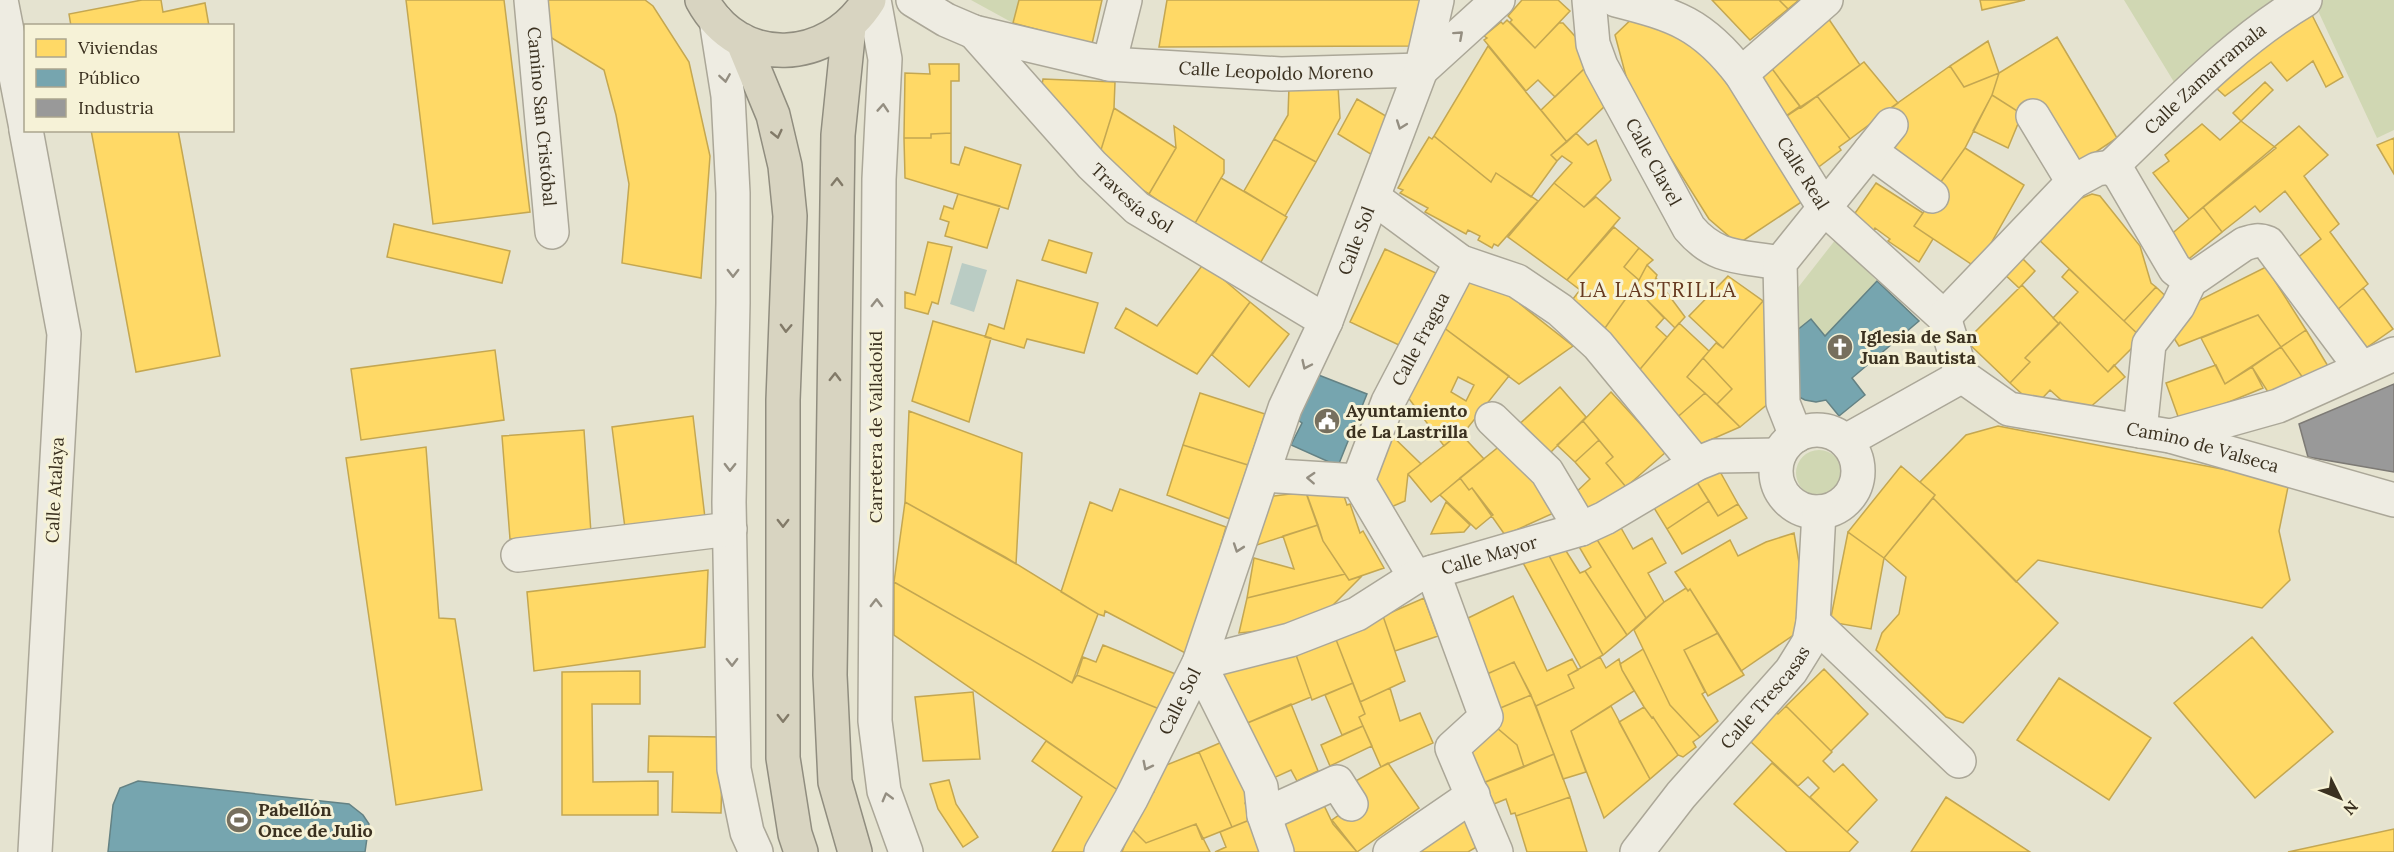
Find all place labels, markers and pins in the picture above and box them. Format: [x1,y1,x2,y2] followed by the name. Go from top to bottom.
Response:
[1860,325,1978,369] place label: Iglesia de San Juan Bautista
[1825,332,1855,362] church icon: Iglesia de San Juan Bautista
[1346,399,1468,443] place label: Ayuntamiento de La Lastrilla
[1312,406,1342,436] public building icon: Ayuntamiento de La Lastrilla
[258,798,373,842] place label: Pabellón Once de Julio
[224,805,254,835] sports icon: Pabellón Once de Julio

